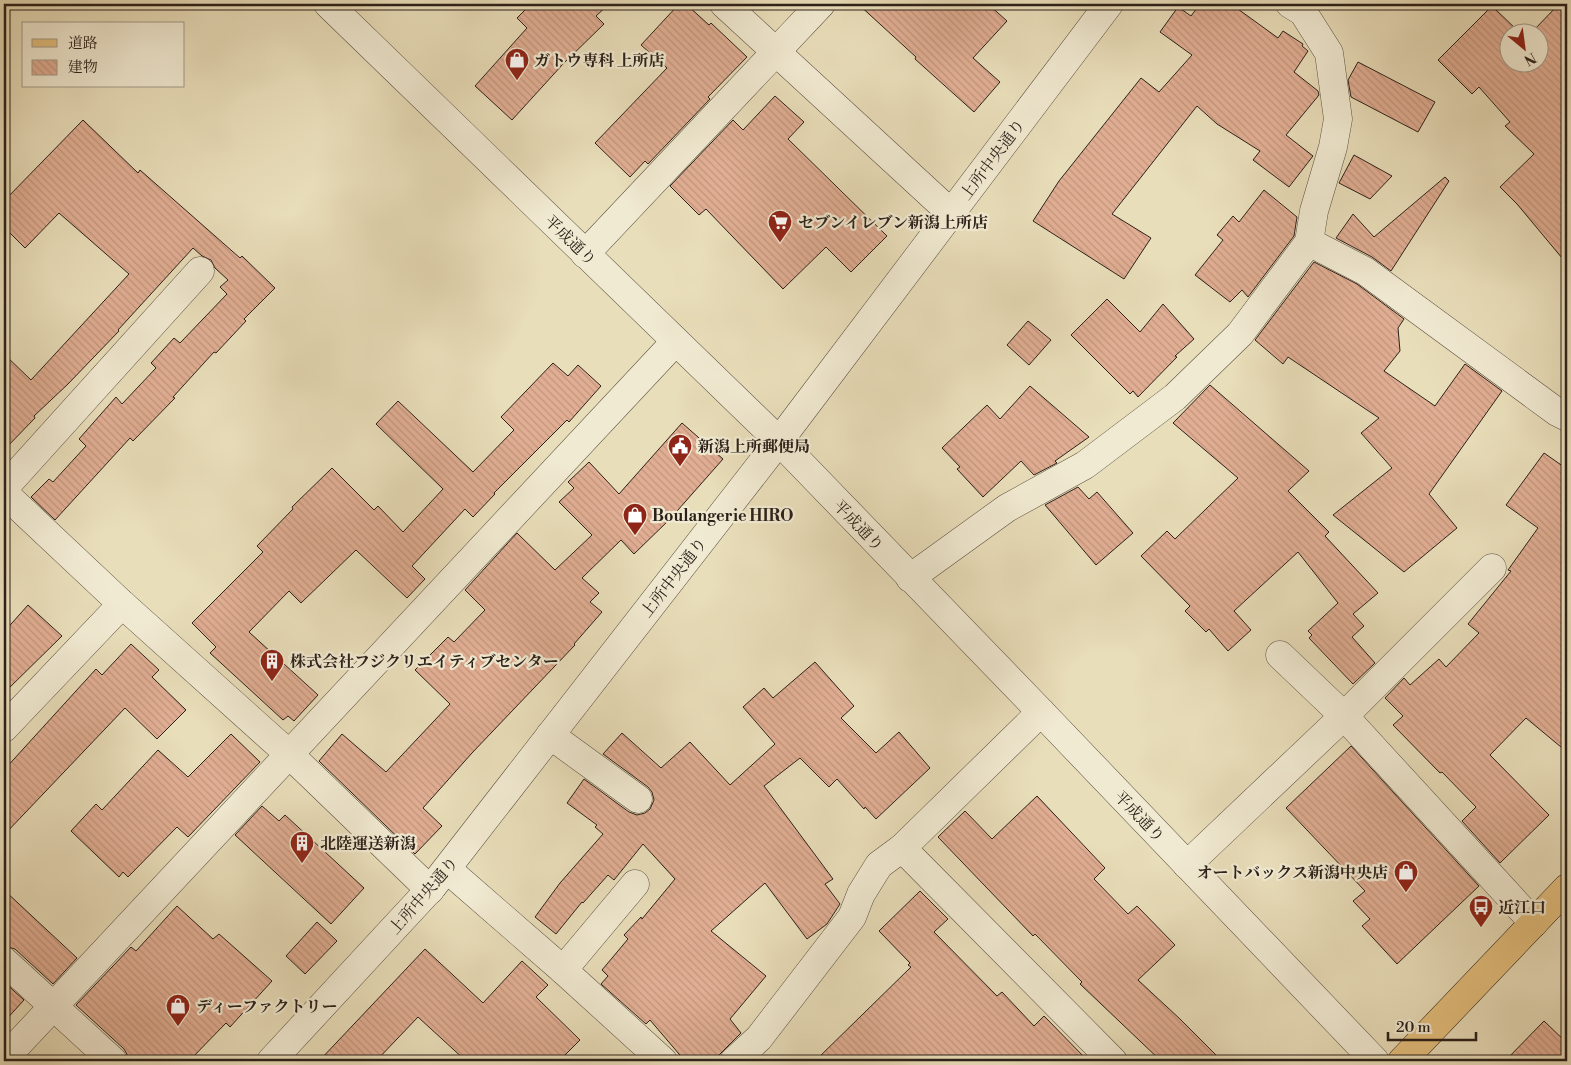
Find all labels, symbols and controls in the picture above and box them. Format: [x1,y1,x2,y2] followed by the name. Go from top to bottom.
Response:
[22,22,185,88] legend
[1498,22,1548,72] north arrow
[68,34,98,53] text: 道路
[504,47,530,81] shop icon: ガトウ専科 上所店
[1521,48,1539,69] text: N
[534,51,665,71] place label: ガトウ専科 上所店
[68,58,98,77] text: 建物
[956,115,1030,204] street label: 上所中央通り
[767,209,793,243] supermarket icon: セブンイレブン新潟上所店
[540,211,600,270] street label: 平成通り
[798,213,988,233] place label: セブンイレブン新潟上所店
[667,433,693,467] public building icon: 新潟上所郵便局
[697,437,810,457] place label: 新潟上所郵便局
[829,496,888,556] street label: 平成通り
[622,502,648,536] shop icon: Boulangerie HIRO
[652,506,793,526] place label: Boulangerie HIRO
[636,534,711,622] street label: 上所中央通り
[259,648,285,682] building icon: 株式会社フジクリエイティブセンター
[290,652,559,672] place label: 株式会社フジクリエイティブセンター
[1110,787,1169,847] street label: 平成通り
[289,830,315,864] building icon: 北陸運送新潟
[320,834,416,854] place label: 北陸運送新潟
[385,853,463,938] street label: 上所中央通り
[1393,859,1419,893] shop icon: オートバックス新潟中央店
[1196,863,1388,883] place label: オートバックス新潟中央店
[1468,894,1494,928] bus stop icon: 近江口
[1498,898,1546,918] place label: 近江口
[165,993,191,1027] shop icon: ディーファクトリー
[196,997,338,1017] place label: ディーファクトリー
[1388,1010,1476,1042] scale bar
[1396,1018,1431,1037] text: 20 m

